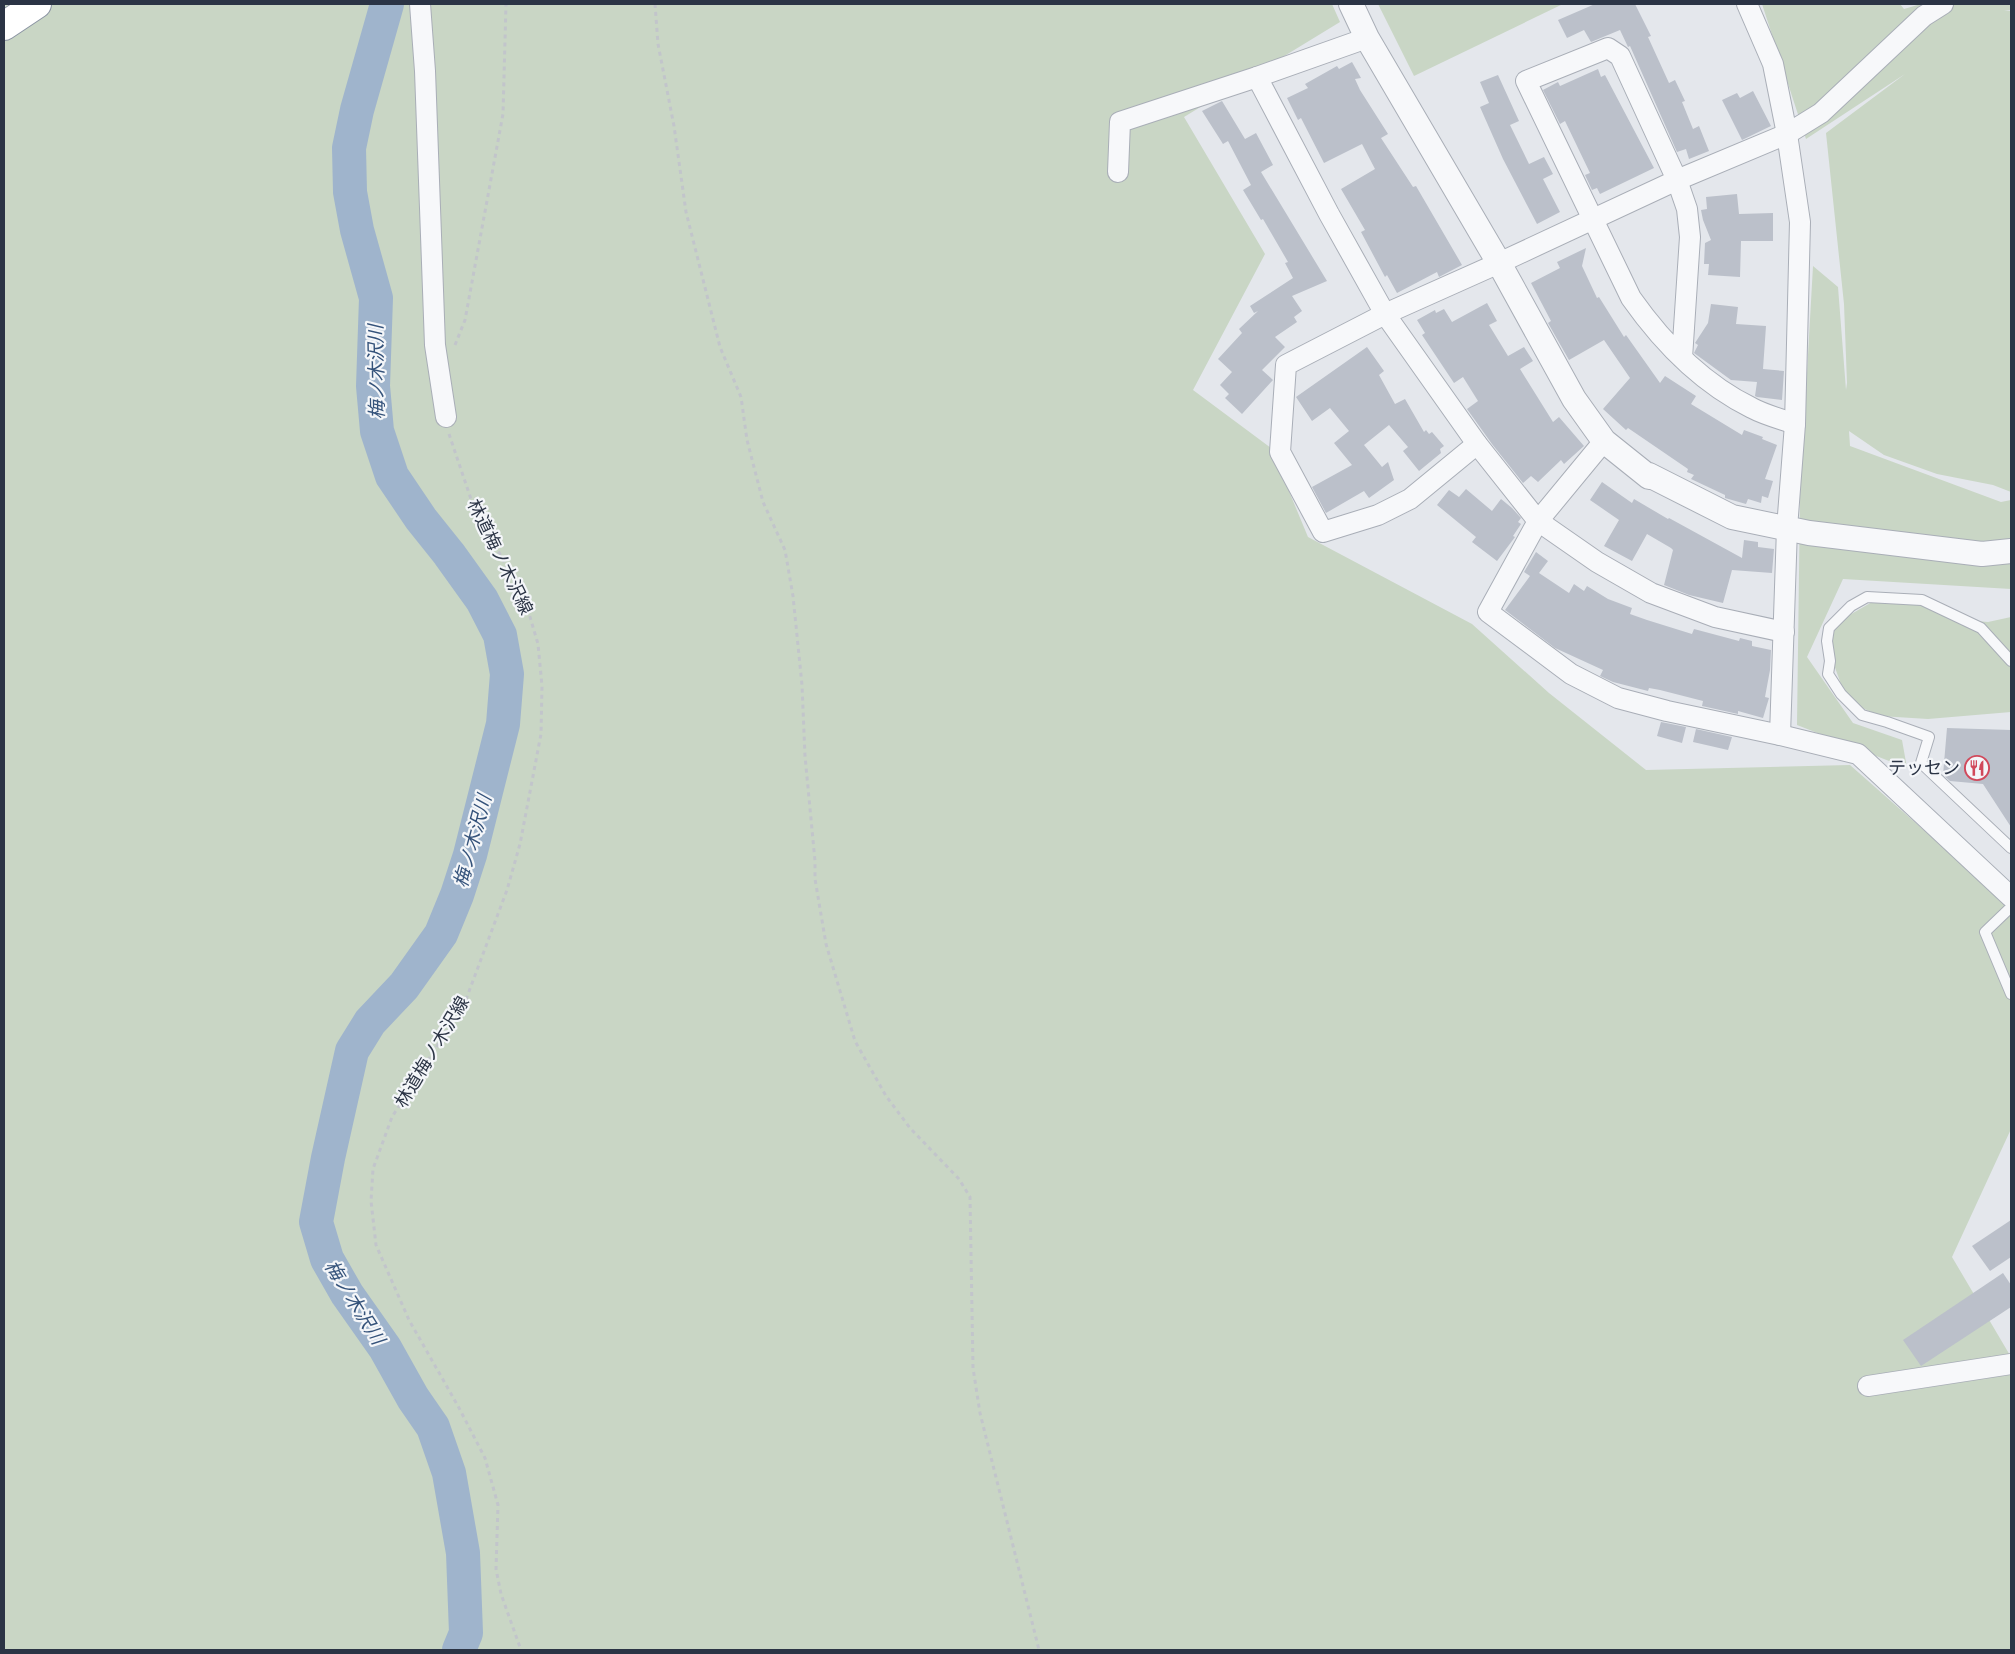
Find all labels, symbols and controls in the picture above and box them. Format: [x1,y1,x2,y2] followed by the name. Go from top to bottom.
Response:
[363,322,389,420] water label: 梅ノ木沢川
[462,495,538,618] street label: 林道梅ノ木沢線
[1964,755,1990,781] restaurant icon: テッセン
[1888,756,1960,779] place label: テッセン
[448,790,496,890] water label: 梅ノ木沢川
[389,992,474,1112] street label: 林道梅ノ木沢線
[320,1255,391,1350] water label: 梅ノ木沢川

